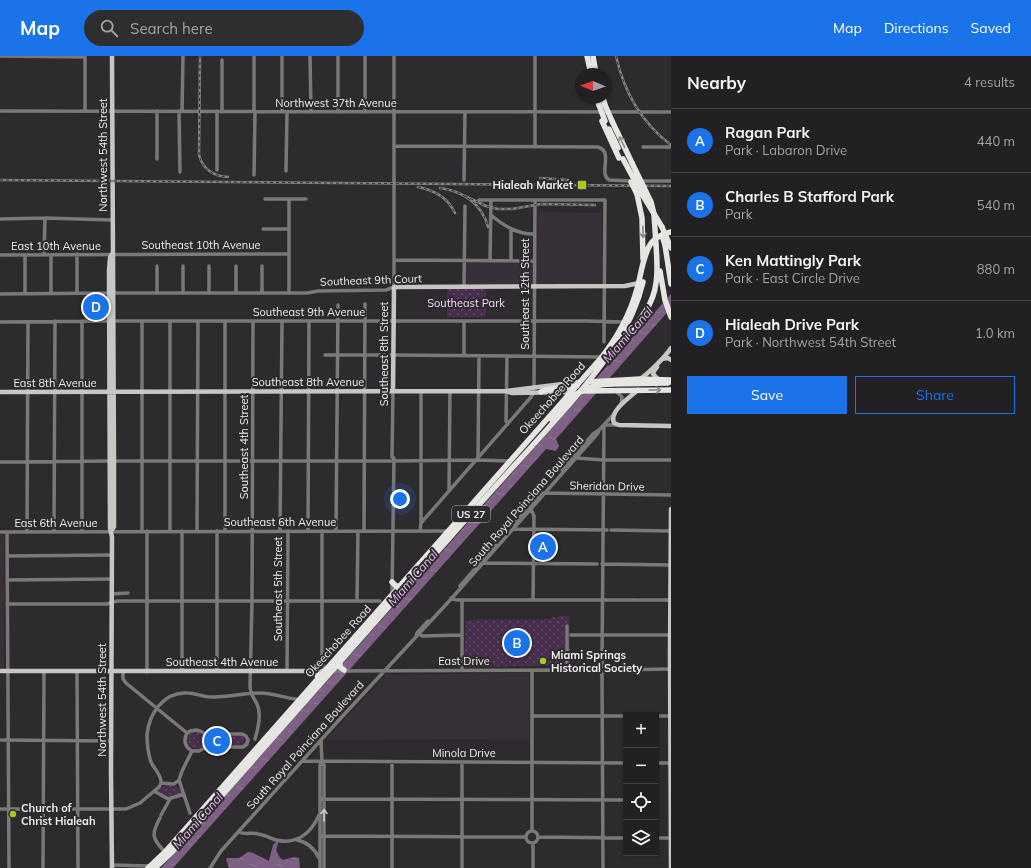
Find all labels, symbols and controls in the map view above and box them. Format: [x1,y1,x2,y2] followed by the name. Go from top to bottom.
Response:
[84,10,364,46] search box
[20,16,60,40] text: Map
[98,17,120,39] icon: search
[130,19,213,38] text: Search here
[833,19,862,37] text: Map
[884,19,949,37] text: Directions
[971,19,1011,37] text: Saved
[575,68,611,104] north arrow
[687,72,746,93] text: Nearby
[964,74,1015,90] text: 4 results
[275,96,397,110] street label: Northwest 37th Avenue
[96,98,110,212] street label: Northwest 54th Street
[725,123,810,142] text: Ragan Park
[695,133,705,149] text: A
[977,133,1015,149] text: 440 m
[618,136,625,148] one-way arrow
[725,142,847,158] text: Park · Labaron Drive
[493,178,573,192] place label: Hialeah Market
[576,179,588,191] marker: Hialeah Market
[725,187,894,206] text: Charles B Stafford Park
[696,197,704,213] text: B
[977,197,1015,213] text: 540 m
[725,206,752,222] text: Park
[639,225,647,238] one-way arrow
[141,238,261,252] street label: Southeast 10th Avenue
[518,238,532,350] street label: Southeast 12th Street
[11,239,101,253] street label: East 10th Avenue
[725,251,861,270] text: Ken Mattingly Park
[696,261,704,277] text: C
[977,261,1015,277] text: 880 m
[725,270,860,286] text: Park · East Circle Drive
[320,271,422,289] street label: Southeast 9th Court
[83,292,109,322] pin: D
[427,296,505,310] park label: Southeast Park
[377,302,391,406] street label: Southeast 8th Street
[599,304,656,366] water label: Miami Canal
[253,305,365,319] street label: Southeast 9th Avenue
[725,315,859,334] text: Hialeah Drive Park
[695,325,705,341] text: D
[975,325,1015,341] text: 1.0 km
[725,334,896,350] text: Park · Northwest 54th Street
[516,359,588,437] street label: Okeechobee Road
[252,375,364,389] street label: Southeast 8th Avenue
[13,376,97,390] street label: East 8th Avenue
[687,376,847,414] button: Save
[855,376,1015,414] button: Share
[648,386,661,394] one-way arrow
[237,395,251,499] street label: Southeast 4th Street
[465,433,587,569] street label: South Royal Poinciana Boulevard
[569,478,645,494] street label: Sheridan Drive
[390,489,410,509] your location
[452,506,490,522] road number: US 27
[224,515,336,529] street label: Southeast 6th Avenue
[14,516,98,530] street label: East 6th Avenue
[530,532,556,562] pin: A
[271,537,285,641] street label: Southeast 5th Street
[384,547,441,609] water label: Miami Canal
[302,602,374,680] street label: Okeechobee Road
[504,628,530,658] pin: B
[95,643,109,757] street label: Northwest 54th Street
[551,648,642,675] place label: Miami Springs Historical Society
[438,654,490,668] street label: East Drive
[166,655,278,669] street label: Southeast 4th Avenue
[538,656,548,666] marker: Miami Springs Historical Society
[243,678,367,812] street label: South Royal Poinciana Boulevard
[623,712,659,856] map controls
[623,712,659,748] button: +
[204,726,230,756] pin: C
[432,746,496,760] street label: Minola Drive
[623,748,659,784] button: −
[623,784,659,820] button: locate
[169,790,226,852] water label: Miami Canal
[21,801,96,828] place label: Church of Christ Hialeah
[8,809,18,819] marker: Church of Christ Hialeah
[320,809,328,822] one-way arrow
[623,820,659,856] button: layers

